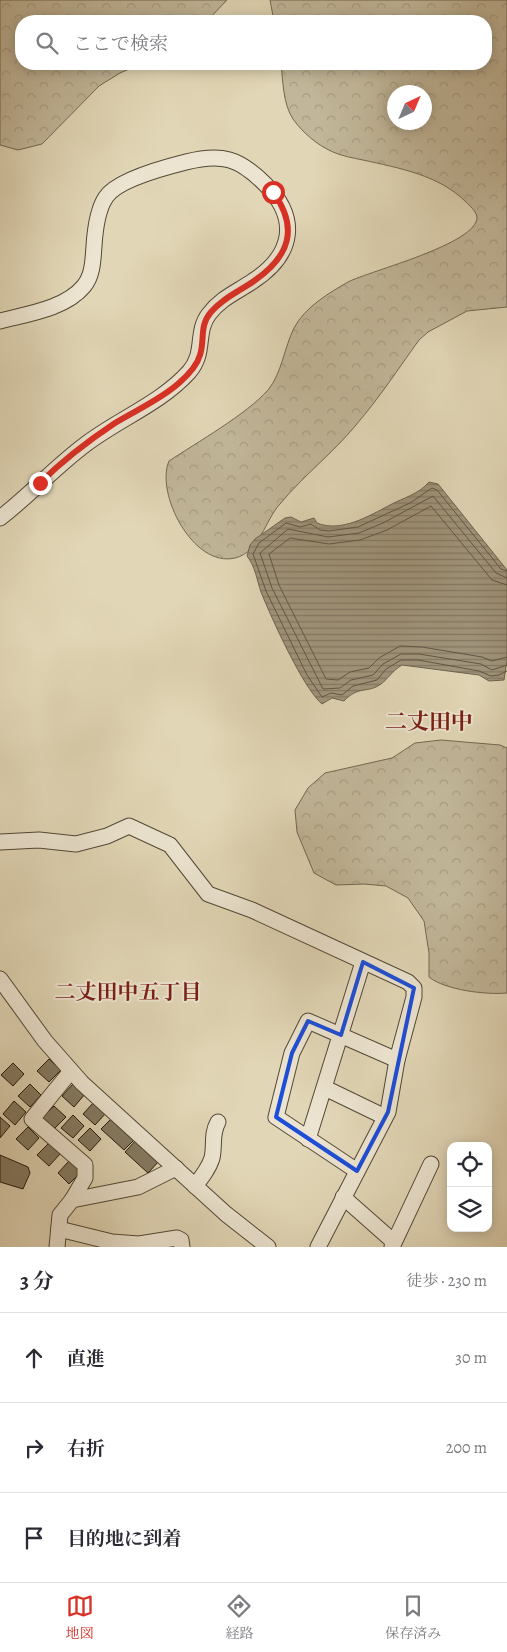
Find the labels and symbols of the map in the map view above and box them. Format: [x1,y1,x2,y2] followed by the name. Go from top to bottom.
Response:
[387,85,432,130] north arrow
[262,181,285,204] route start
[29,472,52,495] route end
[385,707,473,737] district label: 二丈田中
[55,978,202,1006] district label: 二丈田中五丁目

